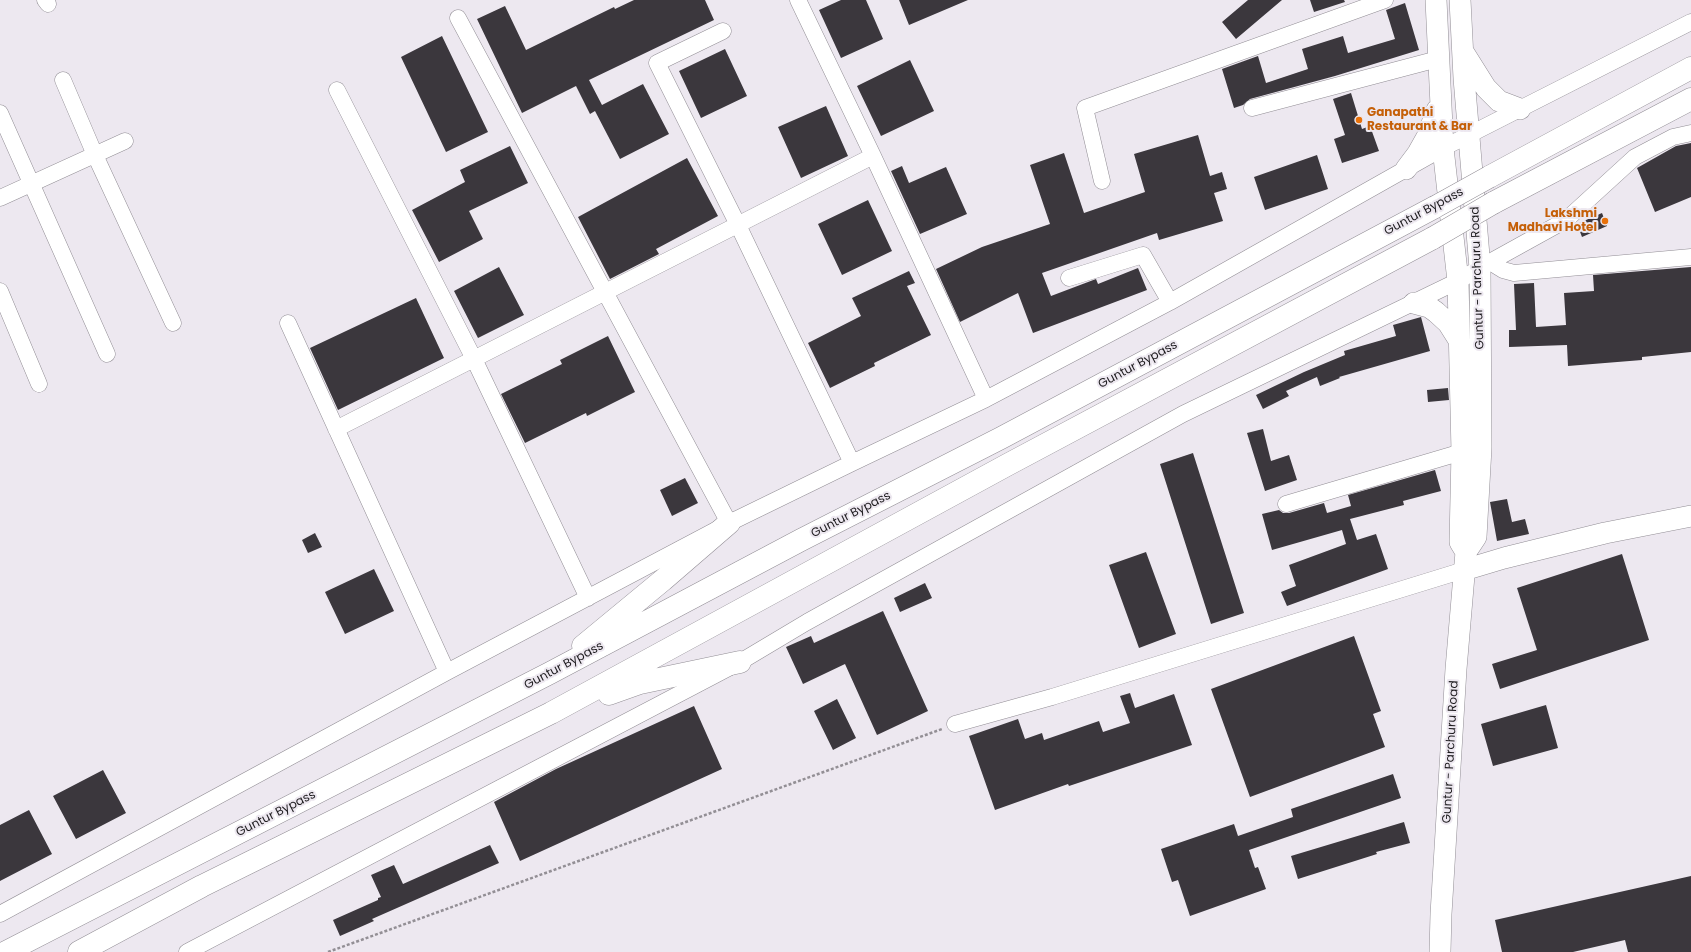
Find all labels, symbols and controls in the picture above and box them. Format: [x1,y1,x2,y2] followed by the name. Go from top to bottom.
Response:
[1367,106,1472,134] place label: Ganapathi Restaurant & Bar
[1354,115,1364,125] marker: Ganapathi Restaurant & Bar
[1382,185,1466,239] street label: Guntur Bypass
[1468,206,1488,350] street label: Guntur - Parchuru Road
[1508,207,1597,235] place label: Lakshmi Madhavi Hotel
[1600,216,1610,226] marker: Lakshmi Madhavi Hotel
[1096,338,1180,392] street label: Guntur Bypass
[809,489,893,541] street label: Guntur Bypass
[522,639,606,693] street label: Guntur Bypass
[1440,680,1462,824] street label: Guntur - Parchuru Road
[234,788,318,840] street label: Guntur Bypass

